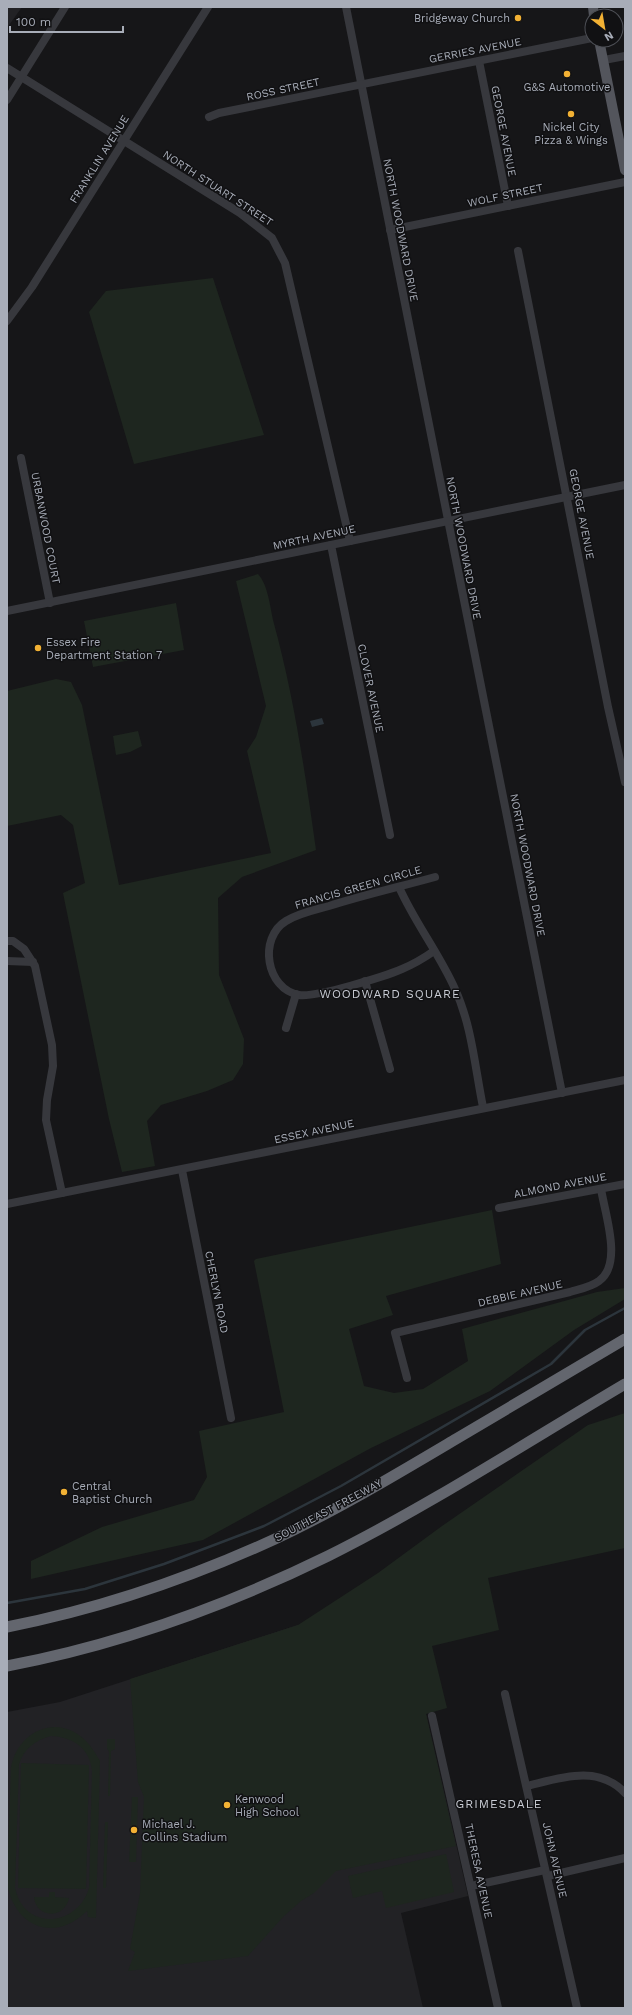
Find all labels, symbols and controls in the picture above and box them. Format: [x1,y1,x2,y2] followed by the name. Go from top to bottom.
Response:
[10,8,123,34] scale bar
[584,8,624,48] north arrow
[414,12,510,25] place label: Bridgeway Church
[513,13,523,23] marker: Bridgeway Church
[16,15,51,29] text: 100 m
[602,28,616,44] text: N
[428,35,522,66] street label: GERRIES AVENUE
[562,69,572,79] marker: G&S Automotive
[245,75,321,104] street label: ROSS STREET
[524,81,610,94] place label: G&S Automotive
[488,85,519,178] street label: GEORGE AVENUE
[566,109,576,119] marker: Nickel City Pizza & Wings
[67,113,132,206] street label: FRANKLIN AVENUE
[534,121,608,147] place label: Nickel City Pizza & Wings
[160,148,275,229] street label: NORTH STUART STREET
[380,157,421,303] street label: NORTH WOODWARD DRIVE
[466,181,544,210] street label: WOLF STREET
[566,468,597,561] street label: GEORGE AVENUE
[28,471,63,585] street label: URBANWOOD COURT
[443,475,484,621] street label: NORTH WOODWARD DRIVE
[272,522,357,553] street label: MYRTH AVENUE
[46,636,162,662] place label: Essex Fire Department Station 7
[33,643,43,653] marker: Essex Fire Department Station 7
[355,643,386,734] street label: CLOVER AVENUE
[507,792,548,938] street label: NORTH WOODWARD DRIVE
[293,863,423,912] street label: FRANCIS GREEN CIRCLE
[319,987,461,1001] district label: WOODWARD SQUARE
[273,1117,355,1146] street label: ESSEX AVENUE
[513,1170,608,1201] street label: ALMOND AVENUE
[202,1250,231,1334] street label: CHERLYN ROAD
[476,1277,564,1310] street label: DEBBIE AVENUE
[272,1476,385,1544] street label: SOUTHEAST FREEWAY
[72,1480,152,1506] place label: Central Baptist Church
[59,1487,69,1497] marker: Central Baptist Church
[235,1793,300,1819] place label: Kenwood High School
[456,1797,542,1811] district label: GRIMESDALE
[222,1800,232,1810] marker: Kenwood High School
[142,1818,227,1844] place label: Michael J. Collins Stadium
[539,1821,570,1899] street label: JOHN AVENUE
[462,1822,495,1920] street label: THERESA AVENUE
[129,1825,139,1835] marker: Michael J. Collins Stadium

